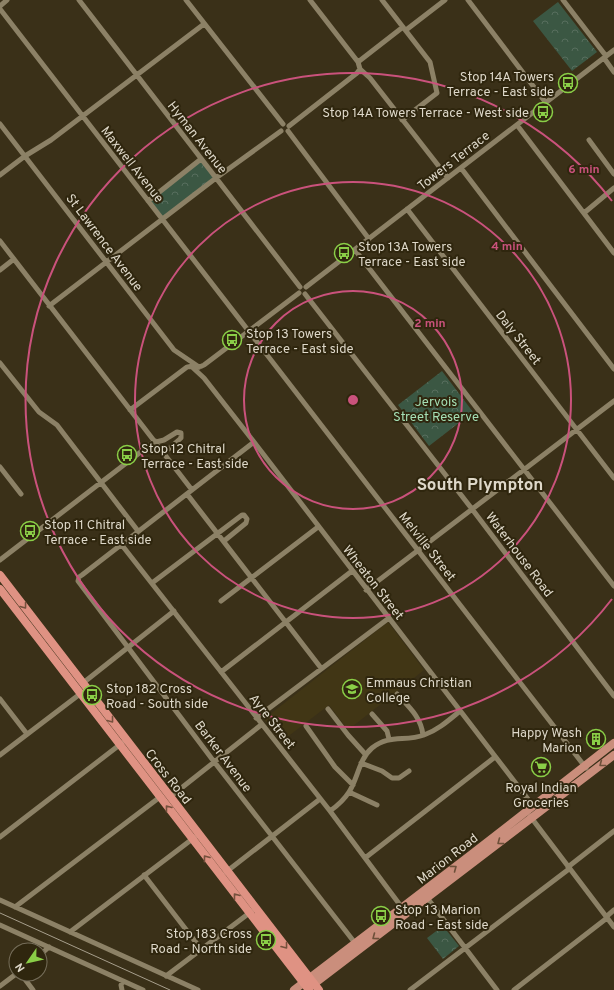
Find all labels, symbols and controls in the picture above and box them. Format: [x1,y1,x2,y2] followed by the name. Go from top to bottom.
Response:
[447,70,554,101] place label: Stop 14A Towers Terrace - East side
[557,72,579,94] bus stop icon: Stop 14A Towers Terrace - East side
[163,99,230,178] street label: Hyman Avenue
[532,101,554,123] bus stop icon: Stop 14A Towers Terrace - West side
[322,106,529,122] place label: Stop 14A Towers Terrace - West side
[97,124,166,207] street label: Maxwell Avenue
[415,128,494,195] street label: Towers Terrace
[568,162,600,178] text: 6 min
[62,191,145,295] street label: St Lawrence Avenue
[491,239,523,255] text: 4 min
[358,240,465,271] place label: Stop 13A Towers Terrace - East side
[333,242,355,264] bus stop icon: Stop 13A Towers Terrace - East side
[491,308,544,369] street label: Daly Street
[414,316,446,332] text: 2 min
[246,327,353,358] place label: Stop 13 Towers Terrace - East side
[221,329,243,351] bus stop icon: Stop 13 Towers Terrace - East side
[346,393,360,407] centre of rings
[393,395,479,426] park label: Jervois Street Reserve
[141,442,248,473] place label: Stop 12 Chitral Terrace - East side
[116,444,138,466] bus stop icon: Stop 12 Chitral Terrace - East side
[417,475,543,497] district label: South Plympton
[394,509,458,585] street label: Melville Street
[481,510,556,601] street label: Waterhouse Road
[44,518,151,549] place label: Stop 11 Chitral Terrace - East side
[19,520,41,542] bus stop icon: Stop 11 Chitral Terrace - East side
[338,543,407,624] street label: Wheaton Street
[19,602,26,609] one-way arrow
[366,676,472,707] place label: Emmaus Christian College
[341,678,363,700] school or university icon: Emmaus Christian College
[106,682,208,713] place label: Stop 182 Cross Road - South side
[81,684,103,706] bus stop icon: Stop 182 Cross Road - South side
[245,691,298,753] street label: Ayre Street
[107,716,114,723] one-way arrow
[190,718,254,796] street label: Barker Avenue
[511,726,582,757] place label: Happy Wash Marion
[585,728,607,750] building icon: Happy Wash Marion
[141,746,194,808] street label: Cross Road
[530,756,552,778] supermarket icon: Royal Indian Groceries
[600,759,607,766] one-way arrow
[505,781,577,812] place label: Royal Indian Groceries
[166,806,173,813] one-way arrow
[415,831,482,888] street label: Marion Road
[497,837,504,844] one-way arrow
[204,855,211,862] one-way arrow
[449,866,456,873] one-way arrow
[233,894,240,901] one-way arrow
[395,903,489,934] place label: Stop 13 Marion Road - East side
[370,905,392,927] bus stop icon: Stop 13 Marion Road - East side
[150,927,252,958] place label: Stop 183 Cross Road - North side
[255,929,277,951] bus stop icon: Stop 183 Cross Road - North side
[373,932,380,939] one-way arrow
[280,941,287,948] one-way arrow
[8,942,48,982] north arrow
[13,960,29,974] text: N

